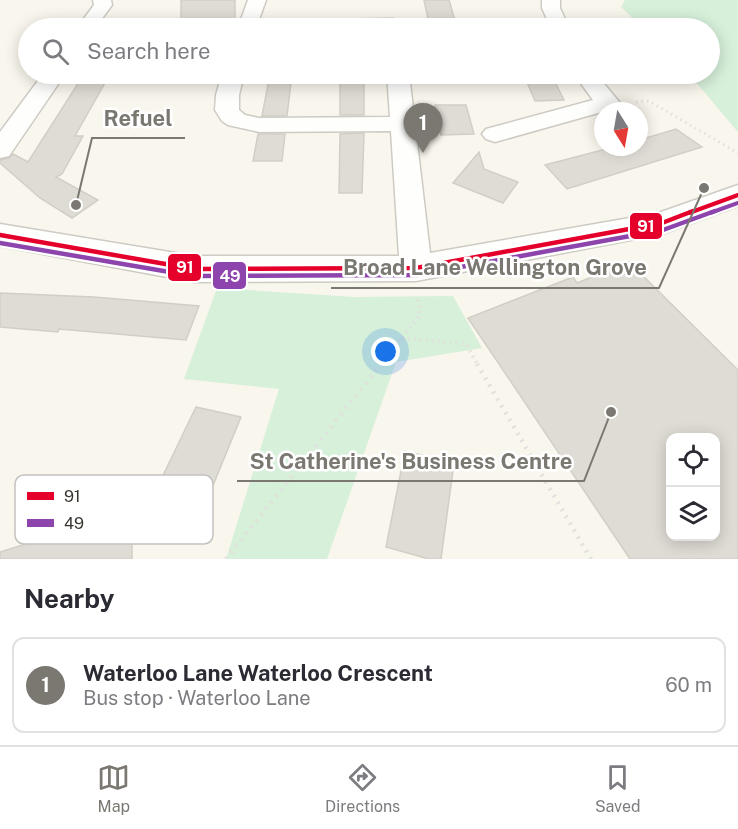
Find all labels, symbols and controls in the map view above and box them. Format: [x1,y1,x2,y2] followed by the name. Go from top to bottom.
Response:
[18,18,720,84] search box
[39,35,72,68] icon: search
[87,38,211,64] text: Search here
[92,98,185,138] callout: Refuel
[594,102,648,156] north arrow
[404,104,442,153] pin: 1
[104,105,173,131] text: Refuel
[629,212,663,240] line badge: 91
[637,217,655,236] text: 91
[331,248,659,288] callout: Broad Lane Wellington Grove
[167,253,202,282] line badge: 91
[343,254,647,280] text: Broad Lane Wellington Grove
[176,258,194,277] text: 91
[212,261,247,290] line badge: 49
[219,267,241,286] text: 49
[371,337,400,366] your location
[666,433,720,541] map controls
[666,433,720,487] button: locate
[237,441,584,481] callout: St Catherine's Business Centre
[249,448,573,474] text: St Catherine's Business Centre
[15,475,213,544] legend
[64,487,81,506] text: 91
[666,487,720,541] button: layers
[64,514,84,533] text: 49
[24,583,114,614] text: Nearby
[83,660,433,686] text: Waterloo Lane Waterloo Crescent
[41,673,50,697] text: 1
[665,673,712,697] text: 60 m
[83,686,311,710] text: Bus stop · Waterloo Lane
[97,761,130,816] tab: Map
[325,761,400,816] tab: Directions
[595,761,641,816] tab: Saved

